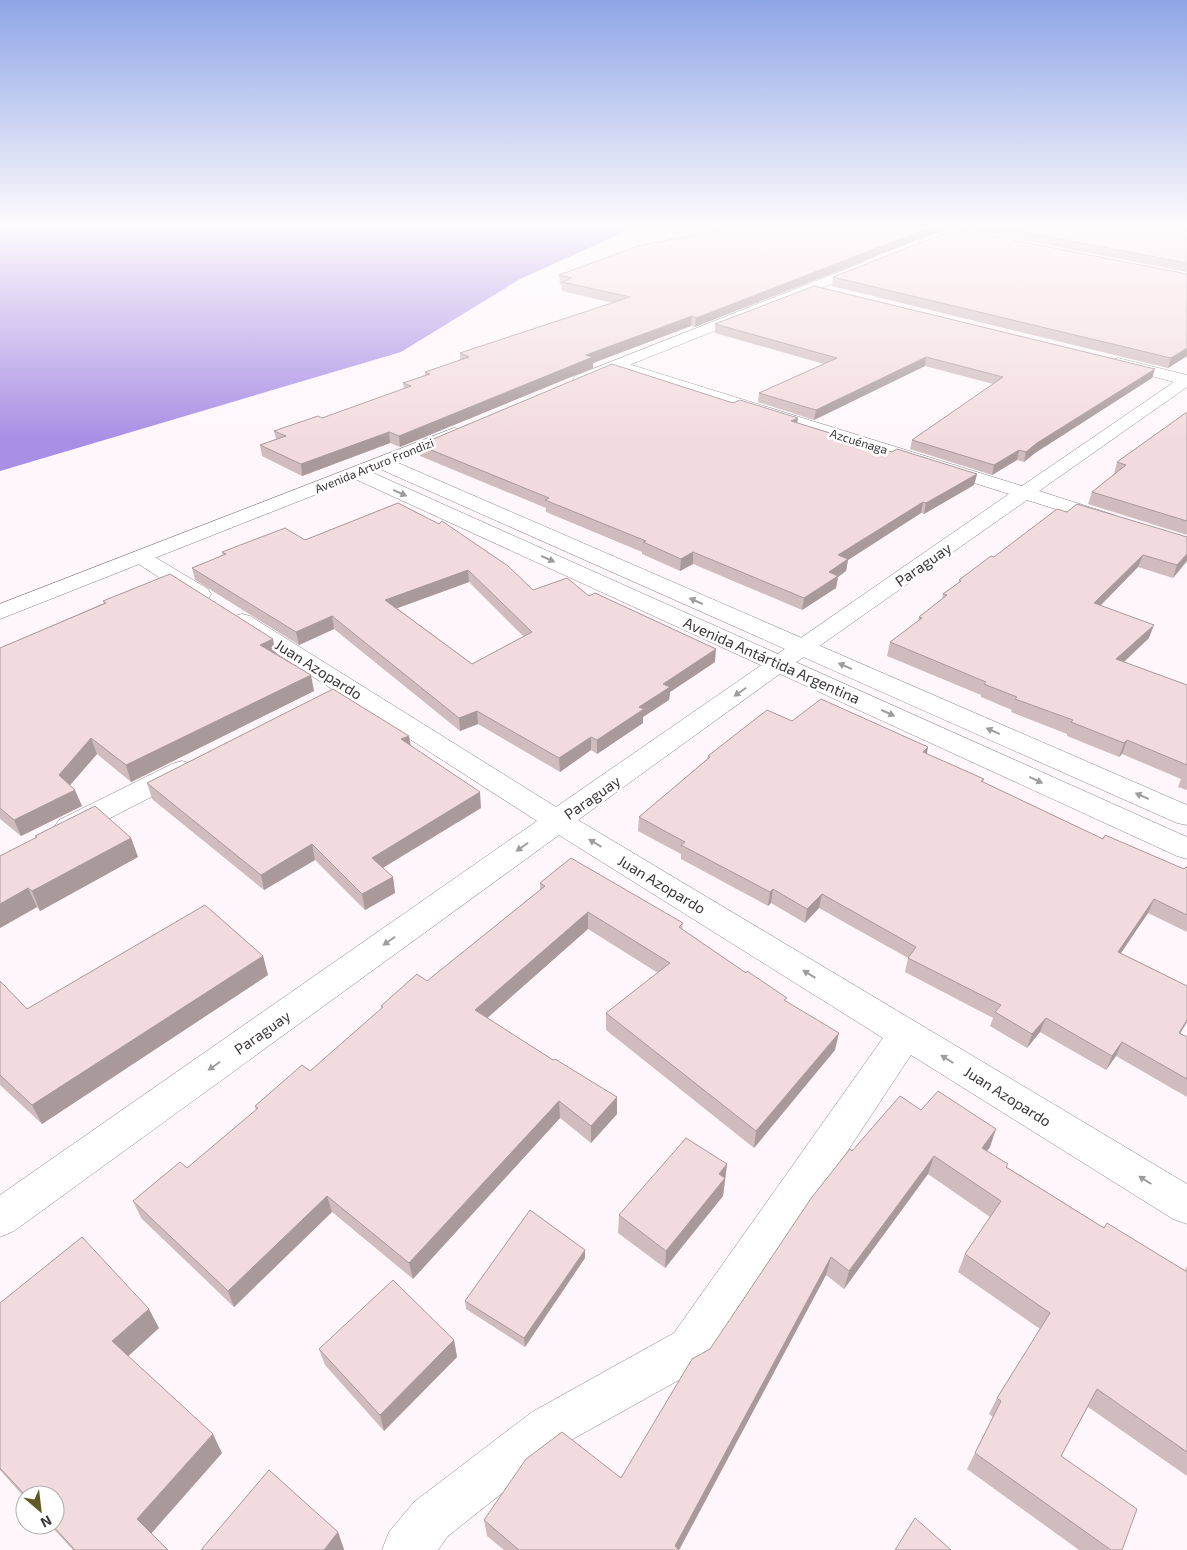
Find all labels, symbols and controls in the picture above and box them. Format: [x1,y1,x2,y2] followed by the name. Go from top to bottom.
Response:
[828,426,890,456] street label: Azcuénaga
[312,435,436,495] street label: Avenida Arturo Frondizi
[393,489,407,497] one-way arrow
[891,538,955,590] street label: Paraguay
[541,556,555,564] one-way arrow
[689,596,703,604] one-way arrow
[681,613,863,707] street label: Avenida Antártida Argentina
[272,635,366,703] street label: Juan Azopardo
[838,662,852,670] one-way arrow
[733,686,746,696] one-way arrow
[881,709,895,717] one-way arrow
[986,727,1000,735] one-way arrow
[560,771,624,823] street label: Paraguay
[1029,777,1043,785] one-way arrow
[1135,792,1149,800] one-way arrow
[589,839,602,848] one-way arrow
[515,842,529,852] one-way arrow
[615,851,709,917] street label: Juan Azopardo
[382,936,396,946] one-way arrow
[802,969,815,978] one-way arrow
[230,1006,294,1058] street label: Paraguay
[941,1054,954,1063] one-way arrow
[207,1061,221,1071] one-way arrow
[961,1062,1055,1130] street label: Juan Azopardo
[1139,1176,1152,1185] one-way arrow
[15,1485,65,1535] north arrow
[38,1512,55,1532] text: N

